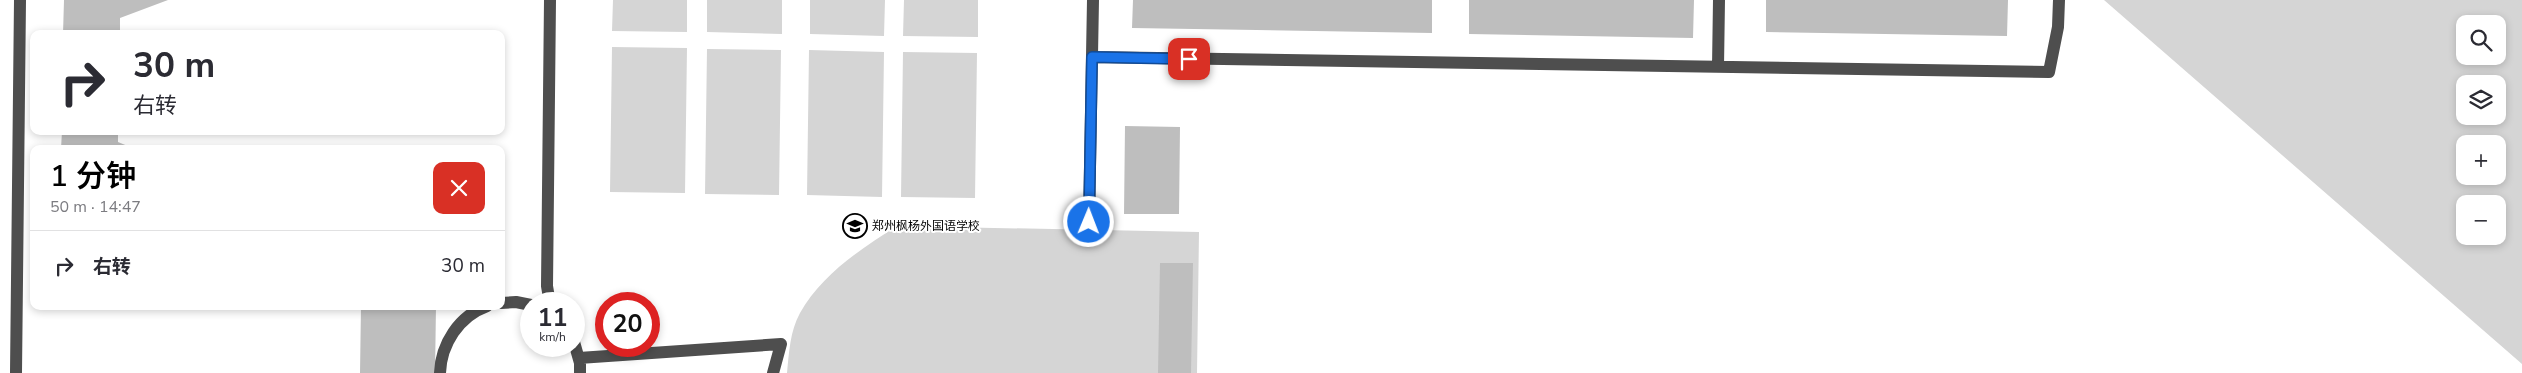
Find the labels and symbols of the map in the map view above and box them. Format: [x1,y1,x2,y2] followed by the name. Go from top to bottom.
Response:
[1168,38,1210,80] pin
[1062,195,1114,247] position arrow
[842,213,868,239] school or university icon: 郑州枫杨外国语学校
[872,218,980,234] place label: 郑州枫杨外国语学校
[595,292,660,357] speed limit sign: 20

